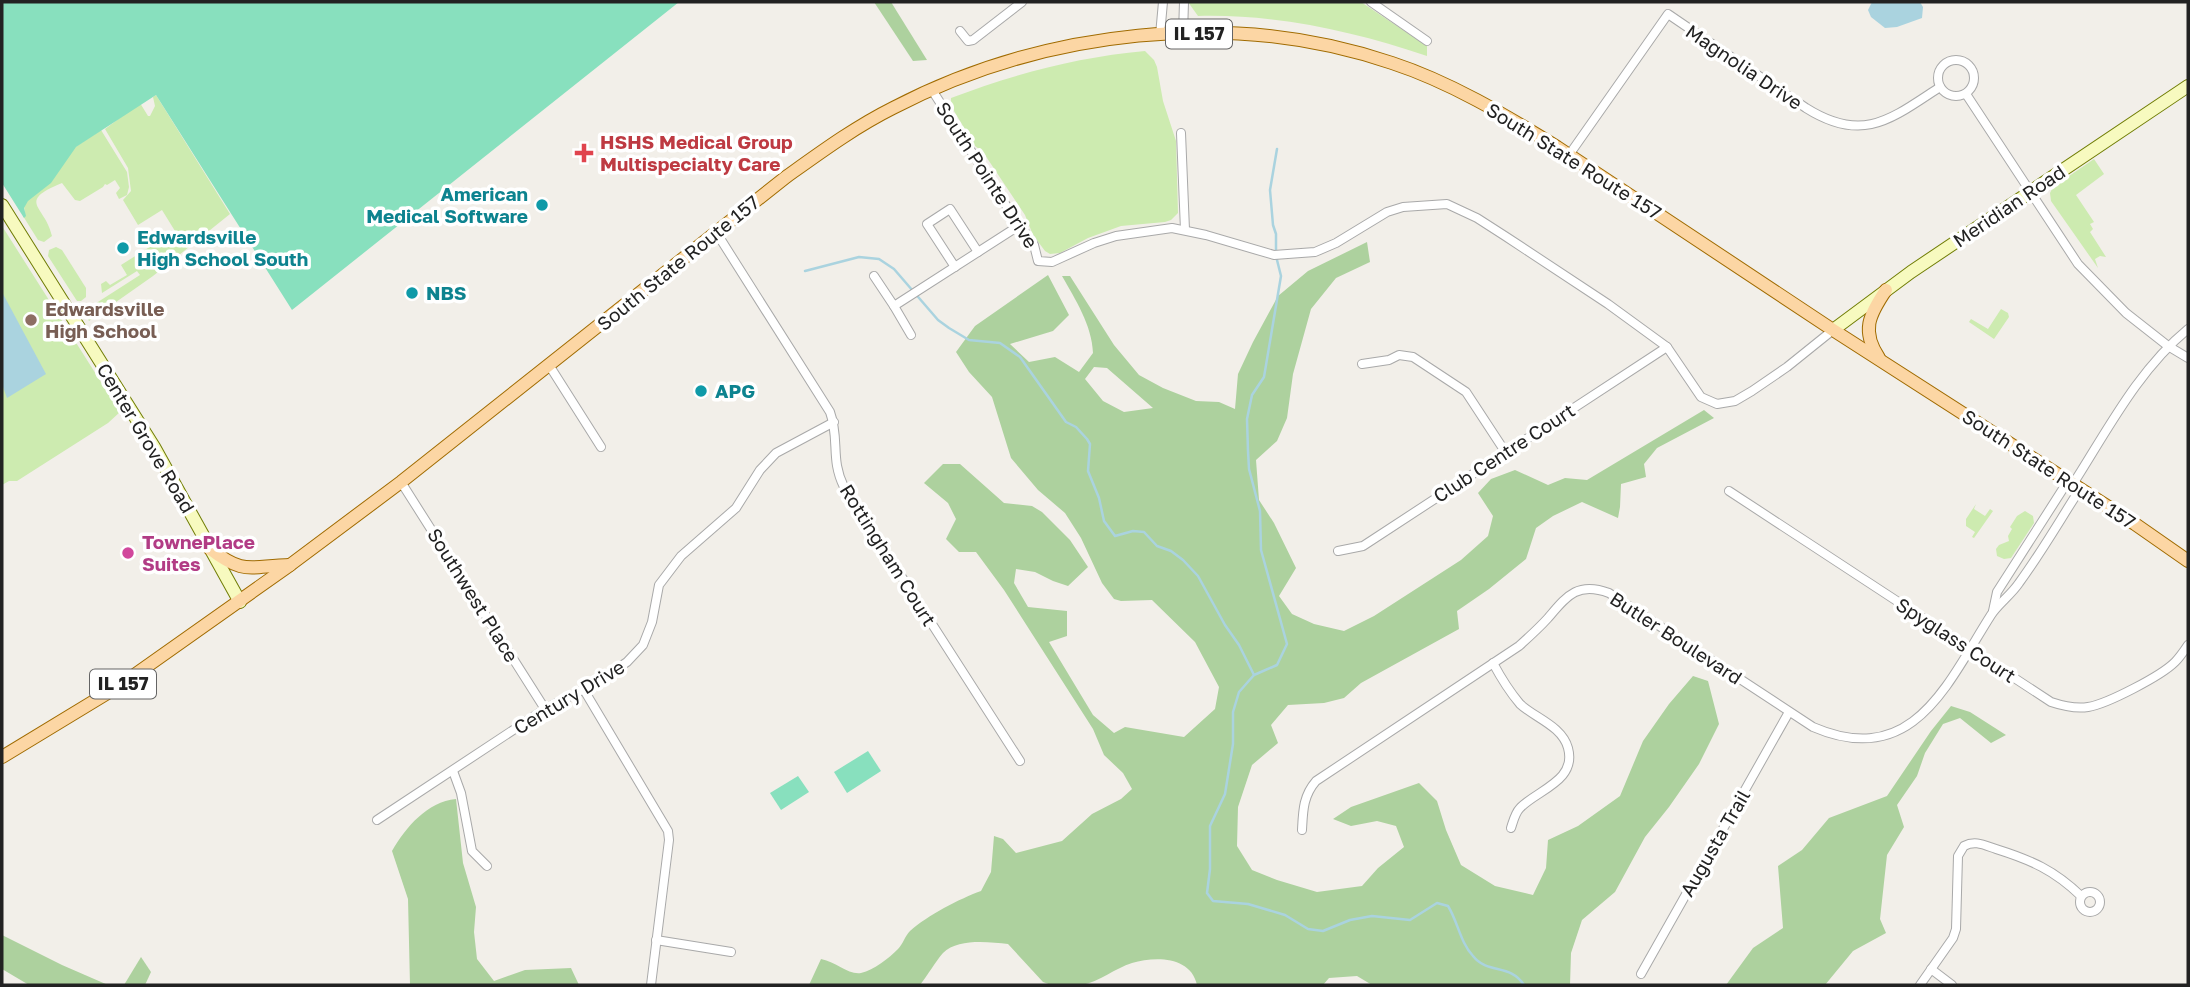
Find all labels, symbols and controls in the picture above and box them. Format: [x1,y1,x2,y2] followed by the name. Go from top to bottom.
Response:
[1166,19,1232,48] road number: IL 157
[1682,19,1807,114] street label: Magnolia Drive
[932,97,1043,252] street label: South Pointe Drive
[1483,97,1666,224] street label: South State Route 157
[600,130,793,175] place label: HSHS Medical Group Multispecialty Care
[574,143,594,163] marker: HSHS Medical Group Multispecialty Care
[1948,160,2069,252] street label: Meridian Road
[366,182,528,227] place label: American Medical Software
[592,190,763,335] street label: South State Route 157
[534,197,550,213] marker: American Medical Software
[137,225,308,270] place label: Edwardsville High School South
[115,240,131,256] marker: Edwardsville High School South
[426,281,467,304] place label: NBS
[404,285,420,301] marker: NBS
[45,297,164,342] place label: Edwardsville High School
[23,312,39,328] marker: Edwardsville High School
[93,359,200,517] street label: Center Grove Road
[715,379,755,402] place label: APG
[693,383,709,399] marker: APG
[1429,398,1579,507] street label: Club Centre Court
[1958,404,2140,533] street label: South State Route 157
[836,480,941,630] street label: Rottingham Court
[423,524,524,666] street label: Southwest Place
[142,530,255,575] place label: TownePlace Suites
[120,545,136,561] marker: TownePlace Suites
[1606,586,1747,689] street label: Butler Boulevard
[1892,592,2021,687] street label: Spyglass Court
[509,655,628,739] street label: Century Drive
[90,670,156,698] road number: IL 157
[1675,785,1754,900] street label: Augusta Trail

